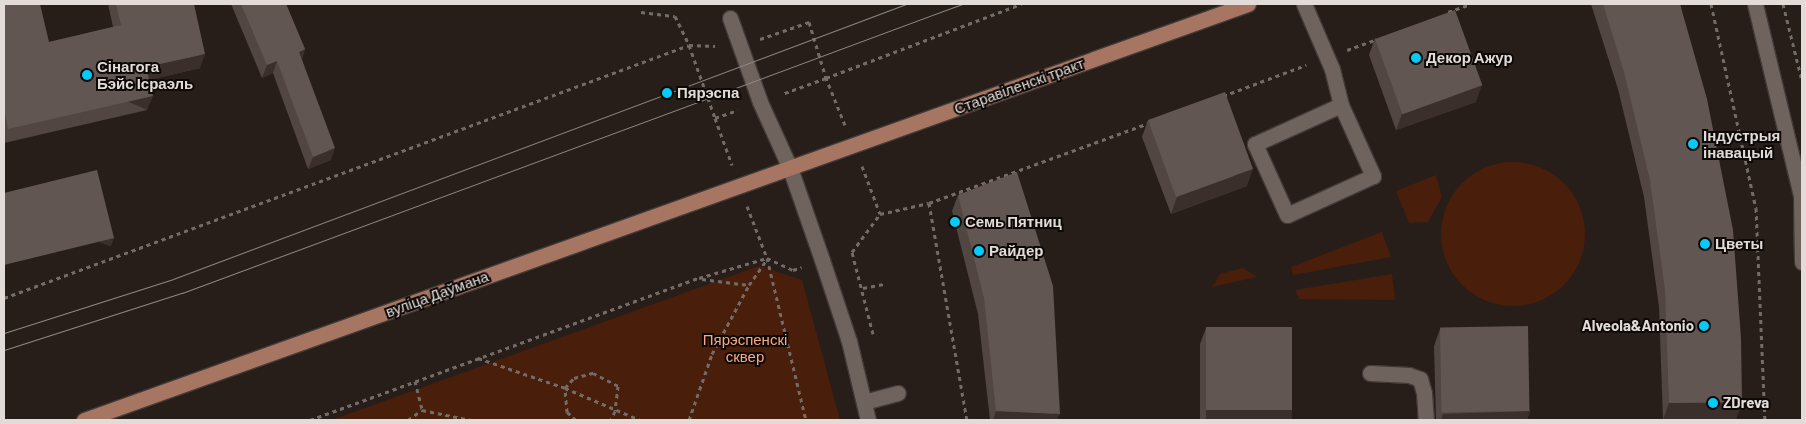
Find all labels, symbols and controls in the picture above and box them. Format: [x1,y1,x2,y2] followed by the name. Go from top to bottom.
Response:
[1426,49,1513,67] place label: Декор Ажур
[1410,52,1422,64] marker: Декор Ажур
[952,54,1086,118] street label: Старавіленскі тракт
[97,57,193,92] place label: Сінагога Бэйс Ісраэль
[81,69,93,81] marker: Сінагога Бэйс Ісраэль
[677,84,739,102] place label: Пярэспа
[661,87,673,99] marker: Пярэспа
[1703,126,1780,161] place label: Індустрыя інавацый
[1687,138,1699,150] marker: Індустрыя інавацый
[965,213,1062,231] place label: Семь Пятниц
[949,216,961,228] marker: Семь Пятниц
[1715,235,1763,253] place label: Цветы
[1699,238,1711,250] marker: Цветы
[989,242,1043,260] place label: Райдер
[973,245,985,257] marker: Райдер
[383,267,491,321] street label: вуліца Даўмана
[1582,317,1694,335] place label: Alveola&Antonio
[1698,320,1710,332] marker: Alveola&Antonio
[703,330,787,365] park label: Пярэспенскі сквер
[1723,394,1769,412] place label: ZDreva
[1707,397,1719,409] marker: ZDreva

